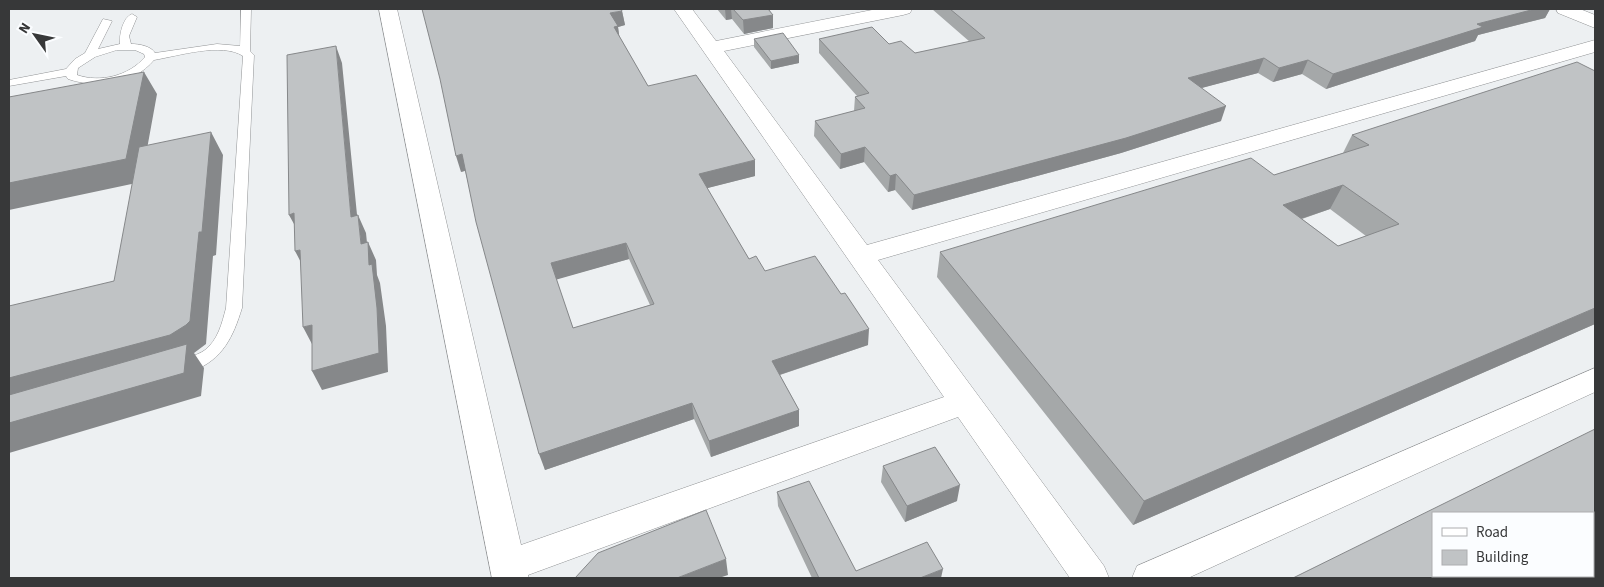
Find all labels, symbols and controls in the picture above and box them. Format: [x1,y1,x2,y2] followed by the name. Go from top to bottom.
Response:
[10,10,60,60] north arrow
[14,19,36,38] text: N
[1432,512,1594,577] legend
[1476,522,1508,543] text: Road
[1476,547,1529,568] text: Building

